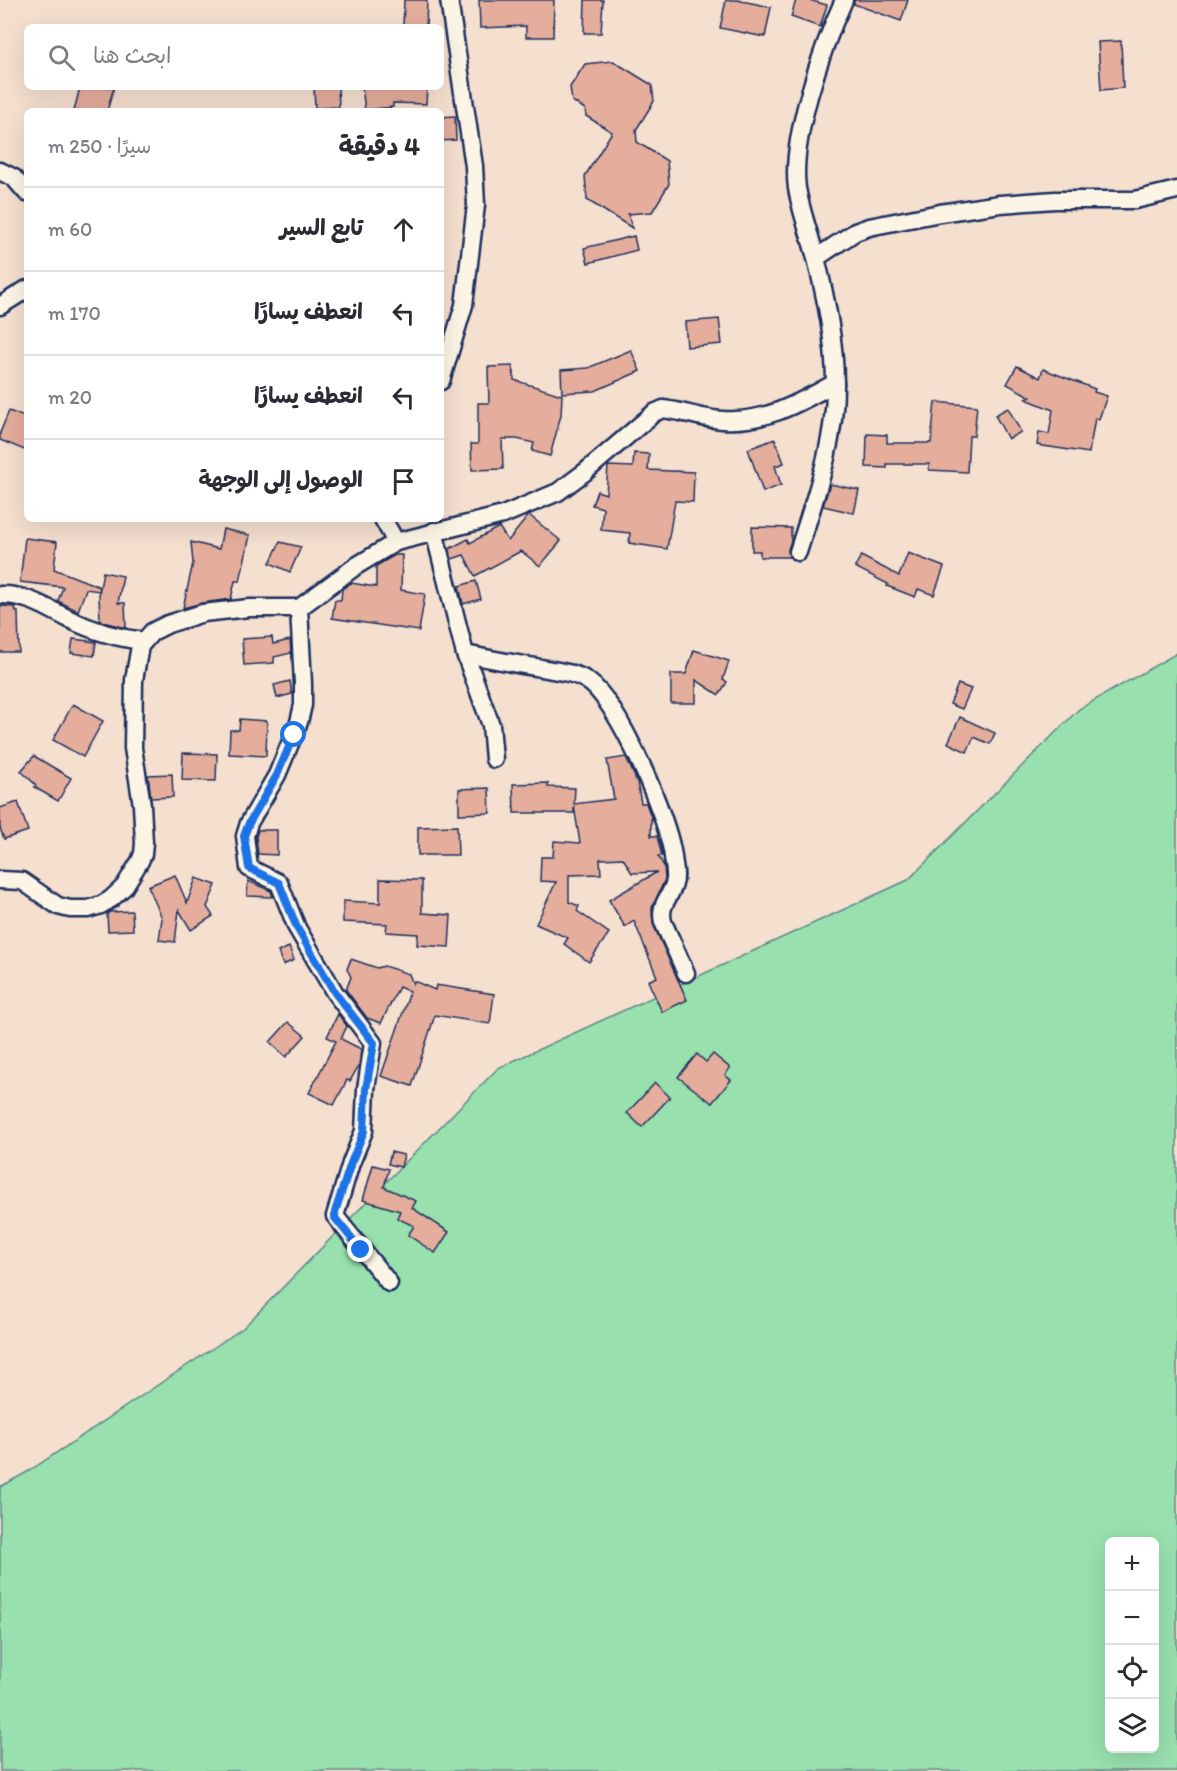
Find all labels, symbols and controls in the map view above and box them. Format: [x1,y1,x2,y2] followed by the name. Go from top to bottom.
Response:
[24,24,444,90] search box
[45,41,78,74] icon: search
[93,42,172,69] text: ابحث هنا
[339,130,420,162] text: 4 دقيقة
[48,134,151,158] text: سيرًا · 250 m
[387,213,420,246] icon: ahead
[280,214,363,241] text: تابع السير
[48,217,92,241] text: 60 m
[387,297,420,330] icon: left
[254,298,363,325] text: انعطف يسارًا
[48,301,101,325] text: 170 m
[387,381,420,414] icon: left
[254,382,363,409] text: انعطف يسارًا
[48,385,92,409] text: 20 m
[387,465,420,498] icon: arrive
[198,466,363,493] text: الوصول إلى الوجهة
[280,721,306,747] route start
[347,1236,373,1262] route end
[1105,1537,1159,1753] map controls
[1105,1537,1159,1591] button: +
[1105,1591,1159,1645] button: −
[1105,1645,1159,1699] button: locate
[1105,1699,1159,1753] button: layers

